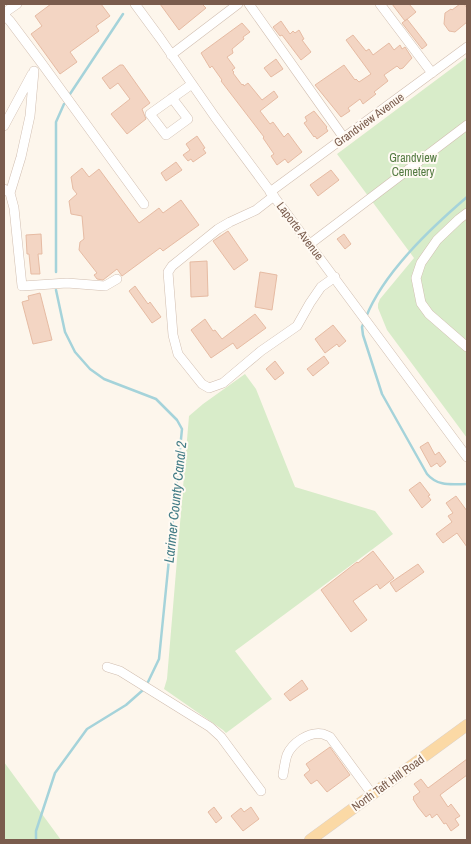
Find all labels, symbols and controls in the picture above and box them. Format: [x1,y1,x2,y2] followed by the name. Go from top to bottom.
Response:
[331,89,407,151] street label: Grandview Avenue
[389,150,438,180] park label: Grandview Cemetery
[273,199,327,263] street label: Laporte Avenue
[160,440,190,564] water label: Larimer County Canal 2
[349,751,427,815] street label: North Taft Hill Road

